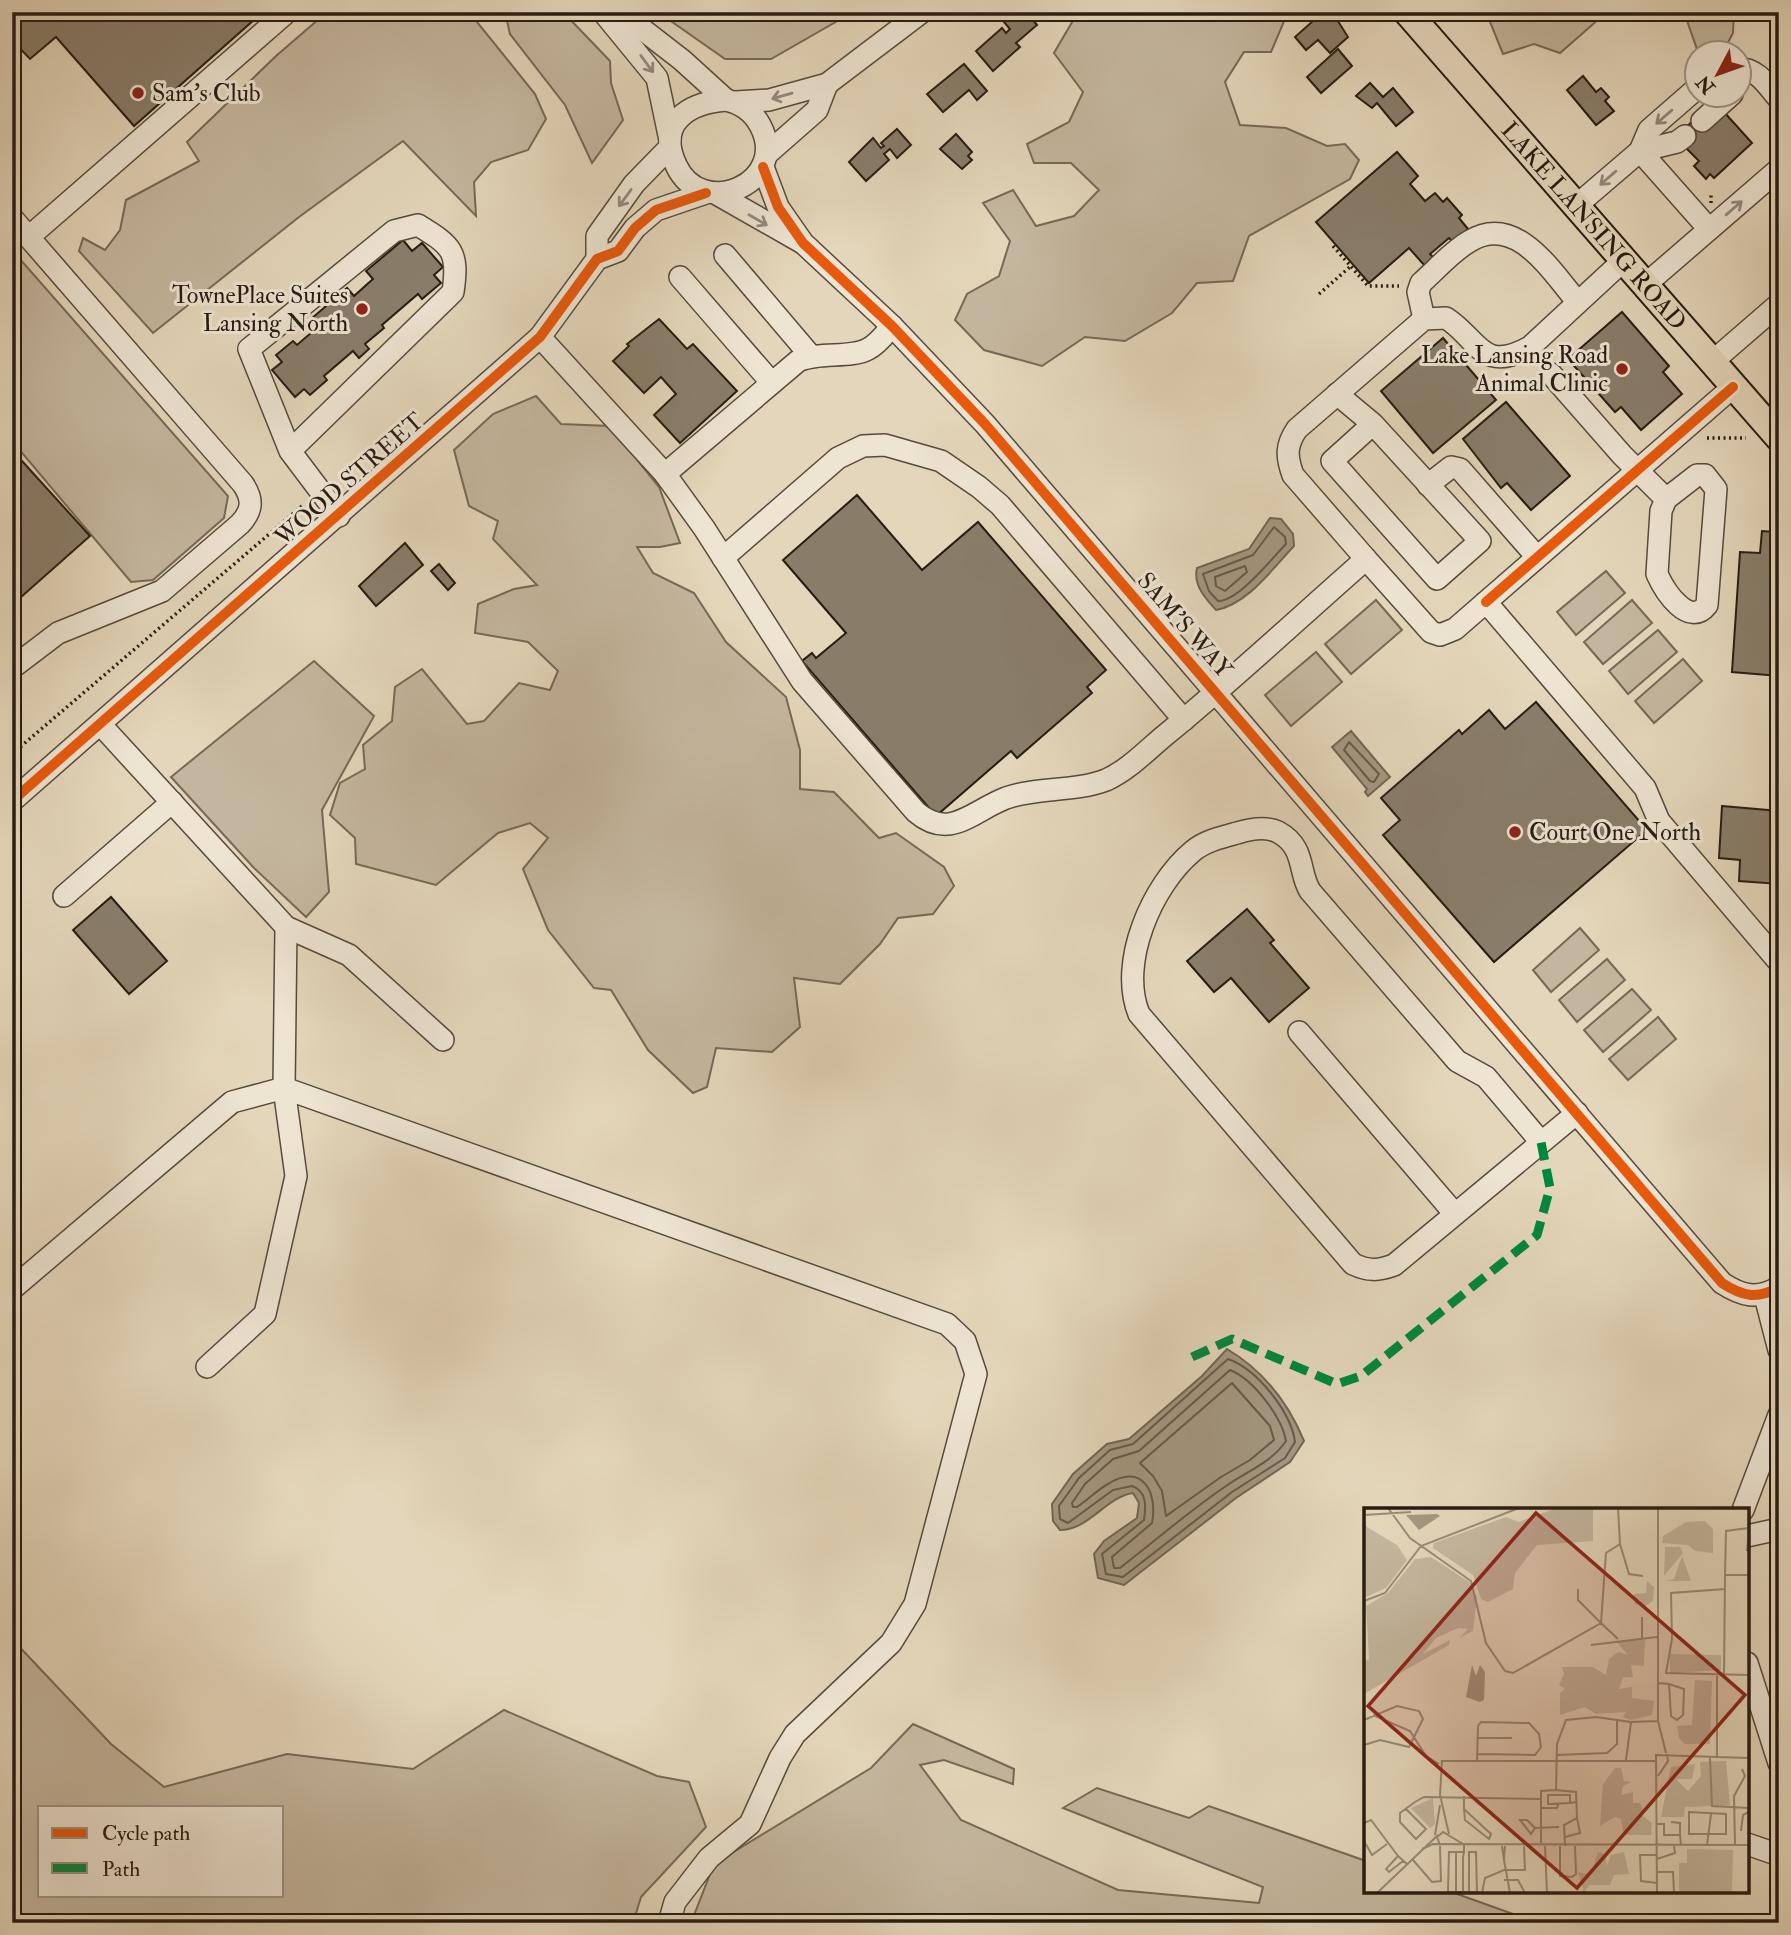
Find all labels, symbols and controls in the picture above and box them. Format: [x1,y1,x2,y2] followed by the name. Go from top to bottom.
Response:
[1682,38,1752,108] north arrow
[639,55,654,74] one-way arrow
[1691,69,1721,100] text: N
[152,78,261,109] place label: Sam's Club
[130,85,146,101] marker: Sam's Club
[772,91,794,104] one-way arrow
[1656,109,1674,125] one-way arrow
[1494,115,1693,337] street label: LAKE LANSING ROAD
[1600,170,1618,186] one-way arrow
[617,188,632,207] one-way arrow
[1725,200,1743,216] one-way arrow
[748,213,768,227] one-way arrow
[172,280,348,339] place label: TownePlace Suites Lansing North
[354,301,370,317] marker: TownePlace Suites Lansing North
[1421,340,1608,399] place label: Lake Lansing Road Animal Clinic
[1614,361,1630,377] marker: Lake Lansing Road Animal Clinic
[267,406,431,553] street label: WOOD STREET
[1130,566,1239,685] street label: SAM'S WAY
[1529,817,1702,848] place label: Court One North
[1507,824,1523,840] marker: Court One North
[1364,1508,1749,1893] inset map
[38,1806,284,1896] legend
[102,1820,190,1847] text: Cycle path
[102,1856,140,1883] text: Path

